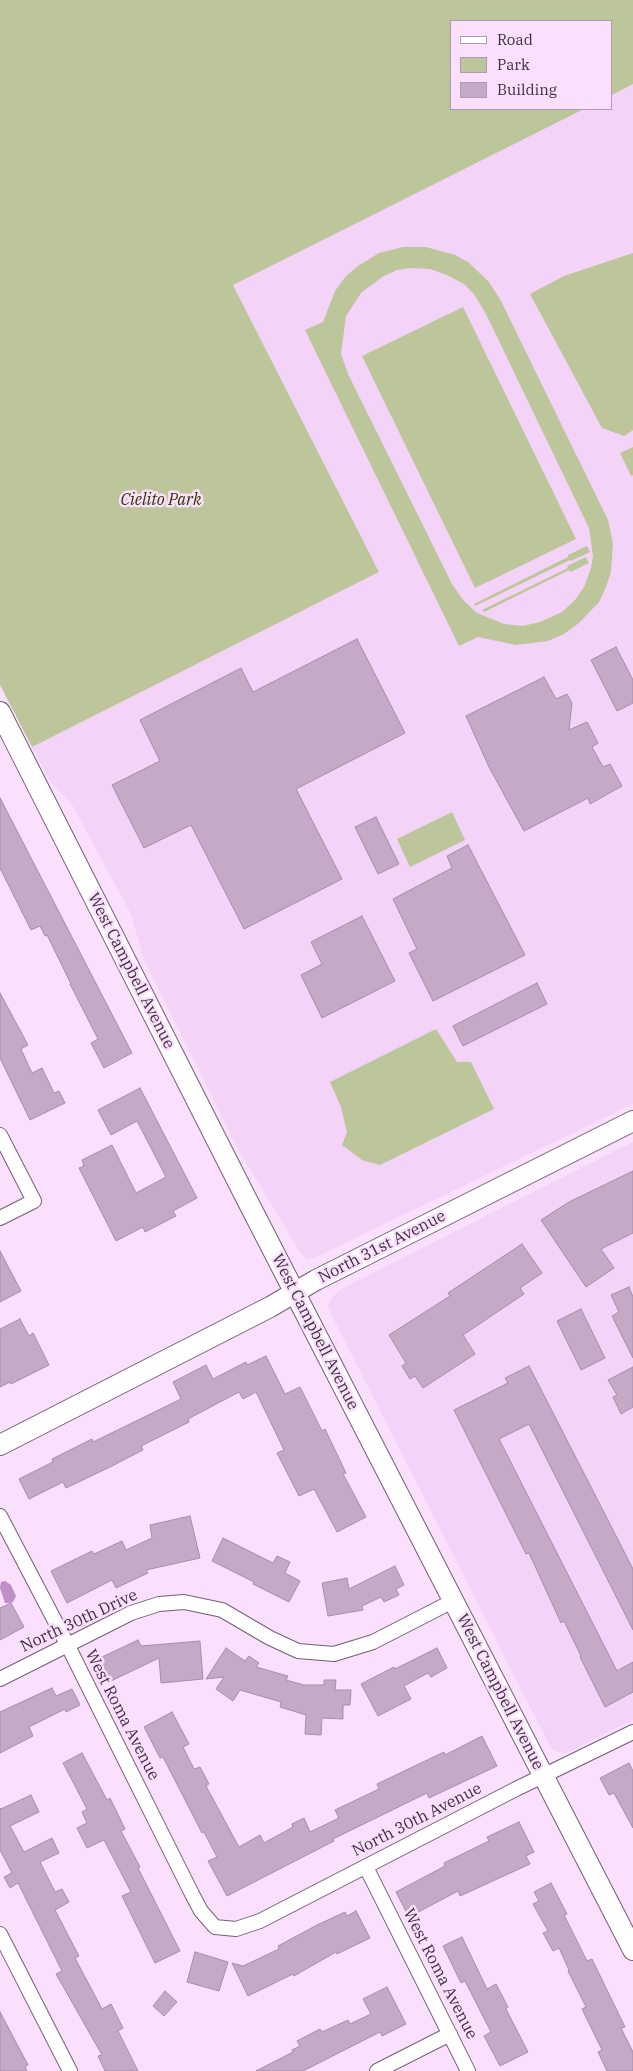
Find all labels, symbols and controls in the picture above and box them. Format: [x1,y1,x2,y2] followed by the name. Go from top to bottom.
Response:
[450,20,613,110] legend
[497,30,533,49] text: Road
[497,55,530,74] text: Park
[497,80,557,99] text: Building
[121,490,201,510] park label: Cielito Park
[83,890,179,1052] street label: West Campbell Avenue
[315,1207,449,1287] street label: North 31st Avenue
[267,1251,363,1413] street label: West Campbell Avenue
[17,1585,141,1657] street label: North 30th Drive
[452,1611,548,1773] street label: West Campbell Avenue
[81,1647,163,1783] street label: West Roma Avenue
[349,1779,485,1861] street label: North 30th Avenue
[399,1906,481,2042] street label: West Roma Avenue

